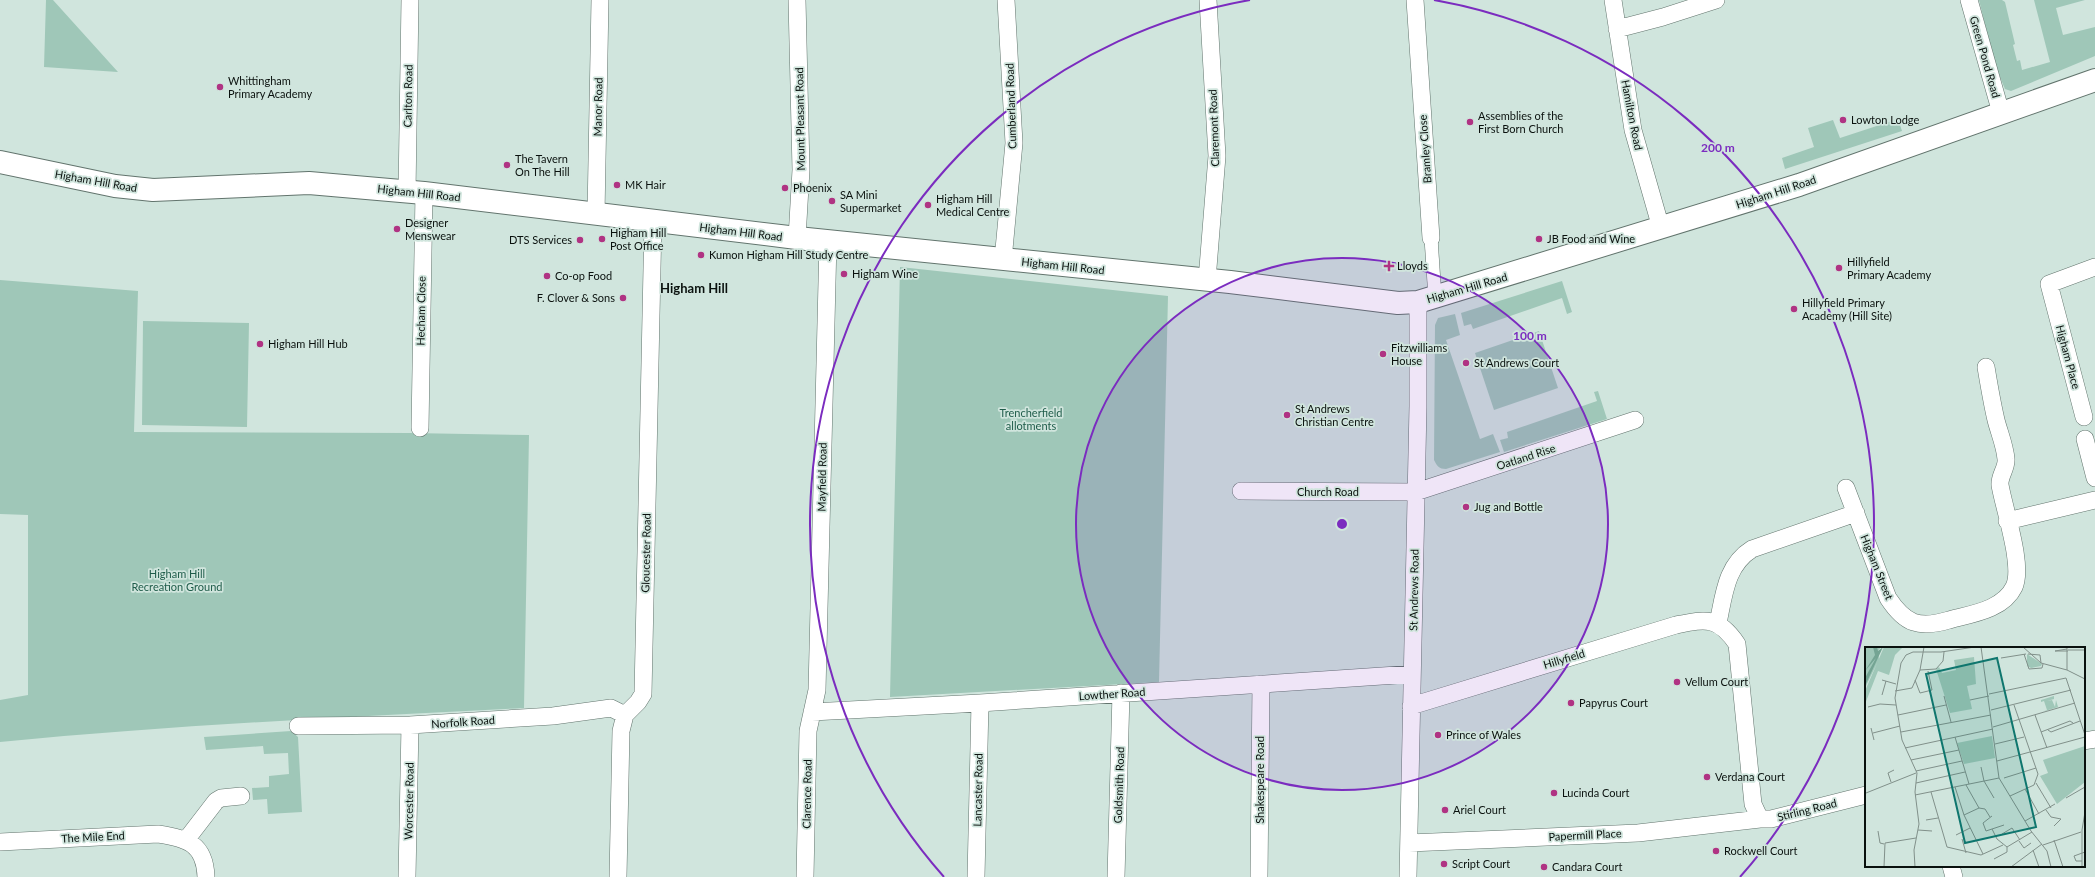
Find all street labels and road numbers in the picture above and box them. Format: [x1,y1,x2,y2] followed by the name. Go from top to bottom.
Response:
[1968,15,2003,99] street label: Green Pond Road
[1003,63,1018,149] street label: Cumberland Road
[400,64,415,128] street label: Carlton Road
[792,67,807,171] street label: Mount Pleasant Road
[590,77,605,137] street label: Manor Road
[1619,79,1646,151] street label: Hamilton Road
[1206,89,1221,167] street label: Claremont Road
[1416,114,1433,184] street label: Bramley Close
[54,167,138,194] street label: Higham Hill Road
[1734,172,1818,211] street label: Higham Hill Road
[377,182,461,203] street label: Higham Hill Road
[699,220,783,243] street label: Higham Hill Road
[1021,255,1105,276] street label: Higham Hill Road
[1425,270,1509,305] street label: Higham Hill Road
[413,276,428,346] street label: Hecham Close
[2054,323,2083,390] street label: Higham Place
[1495,441,1557,472] street label: Oatland Rise
[814,442,829,512] street label: Mayfield Road
[1297,485,1359,498] street label: Church Road
[638,513,653,593] street label: Gloucester Road
[1858,532,1896,601] street label: Higham Street
[1406,549,1421,631] street label: St Andrews Road
[1542,646,1586,671] street label: Hillyfield
[1078,685,1146,702] street label: Lowther Road
[431,713,495,730] street label: Norfolk Road
[1253,736,1266,824] street label: Shakespeare Road
[1111,746,1126,824] street label: Goldsmith Road
[970,753,985,827] street label: Lancaster Road
[799,759,814,829] street label: Clarence Road
[401,762,416,840] street label: Worcester Road
[1776,796,1838,823] street label: Stirling Road
[1548,826,1622,843] street label: Papermill Place
[61,828,125,845] street label: The Mile End

